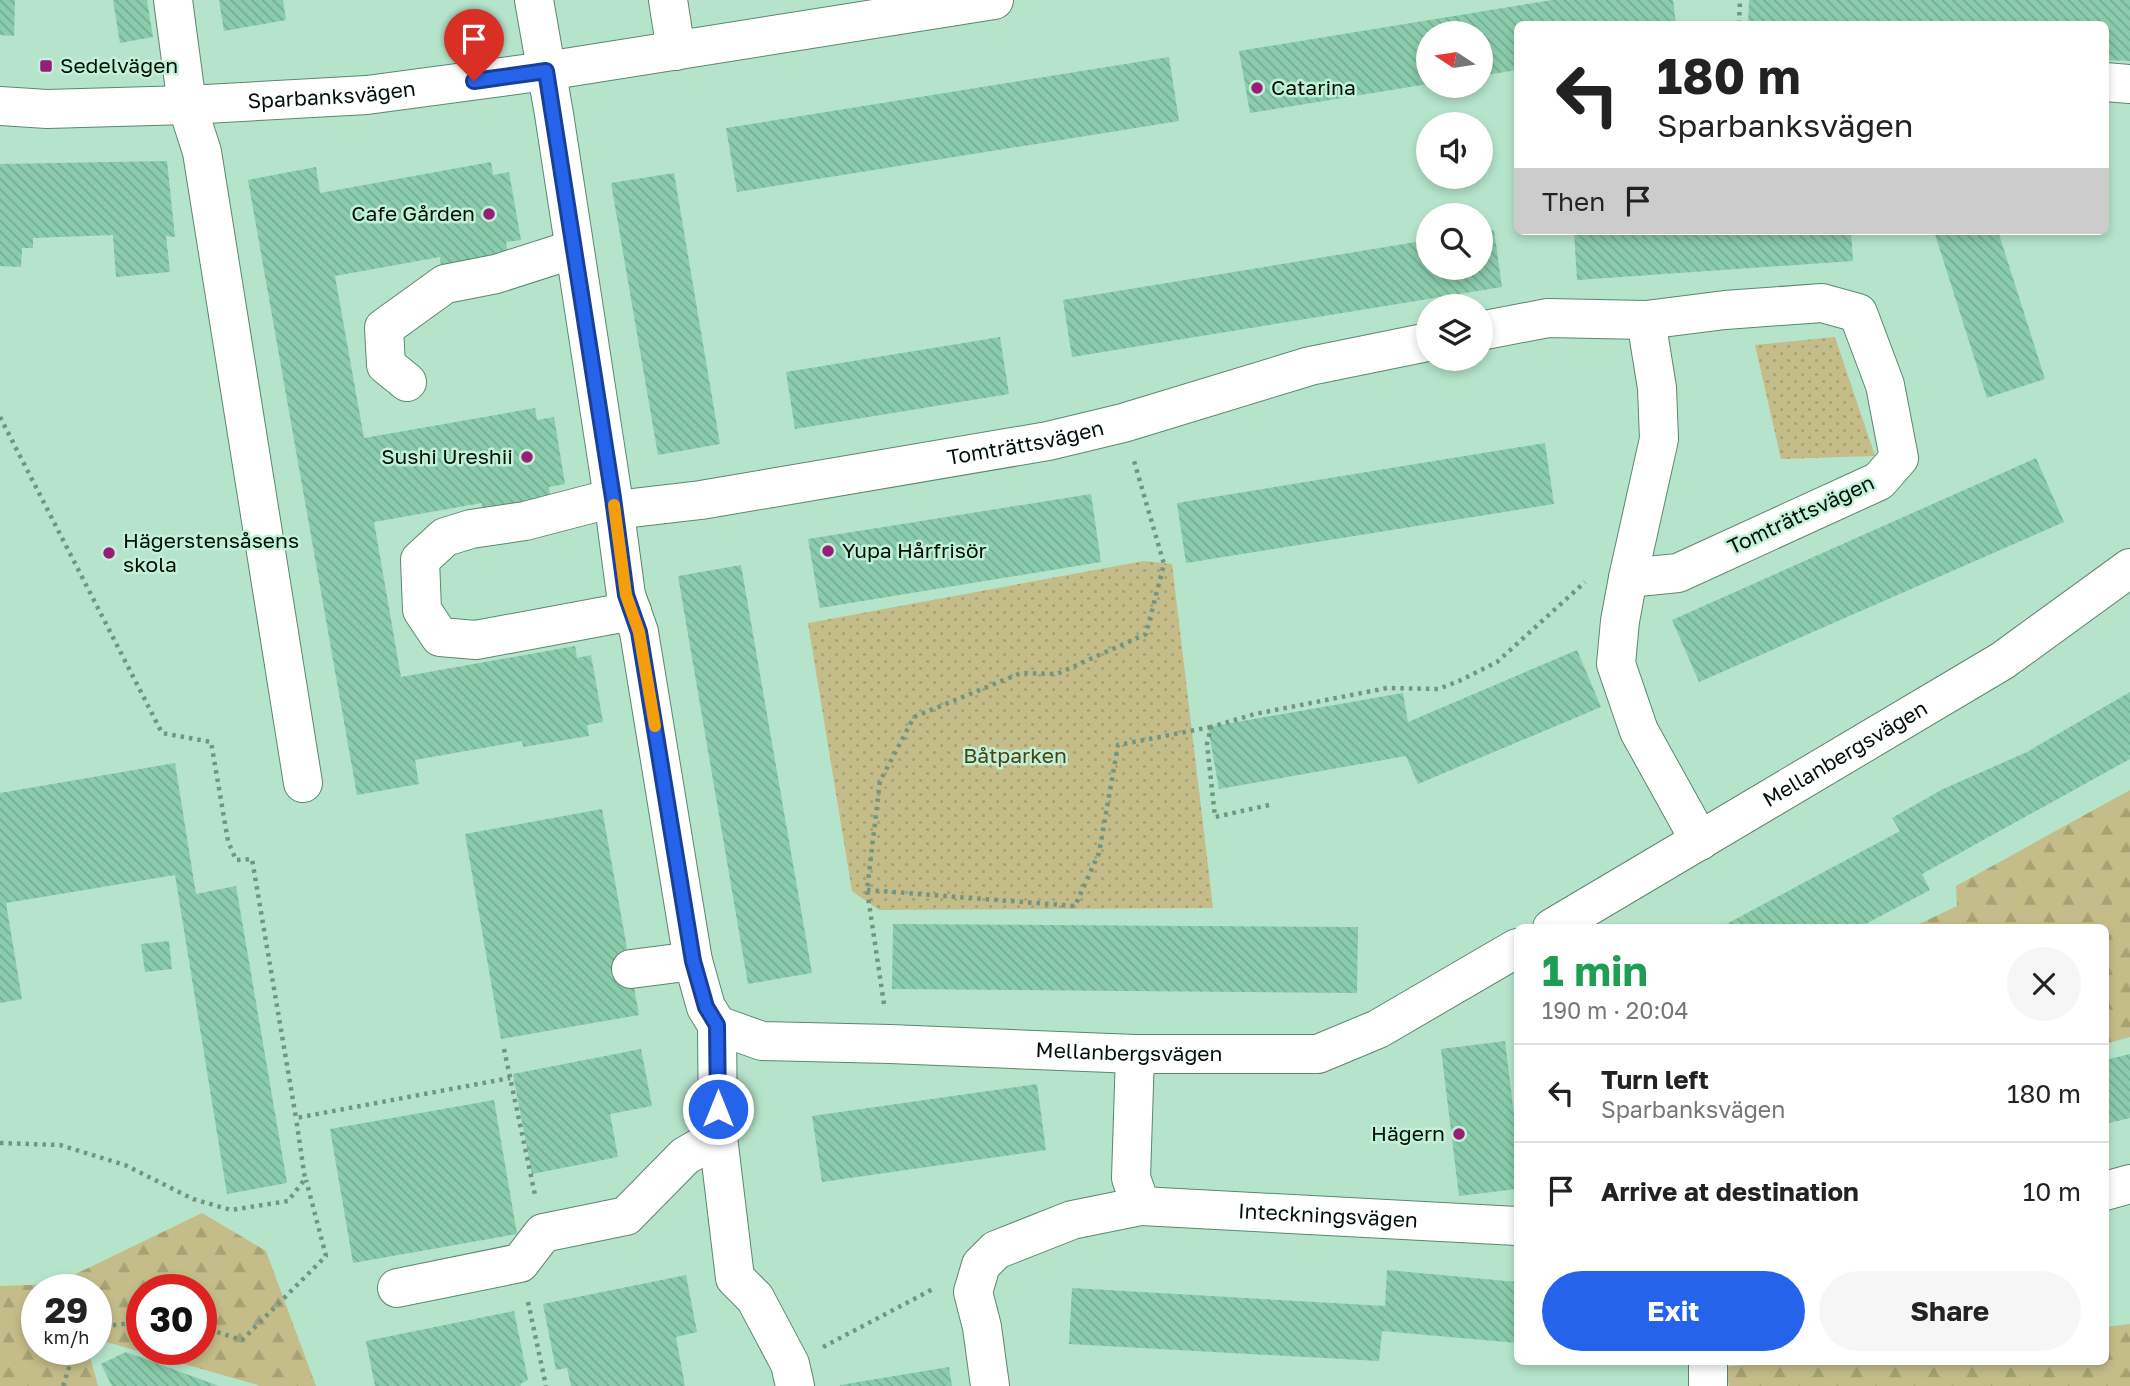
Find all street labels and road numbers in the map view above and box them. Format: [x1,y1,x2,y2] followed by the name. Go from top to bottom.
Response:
[247,75,417,114] street label: Sparbanksvägen
[945,414,1106,470] street label: Tomträttsvägen
[1723,469,1878,559] street label: Tomträttsvägen
[1758,694,1932,812] street label: Mellanbergsvägen
[1035,1036,1222,1066] street label: Mellanbergsvägen
[1237,1197,1419,1233] street label: Inteckningsvägen

